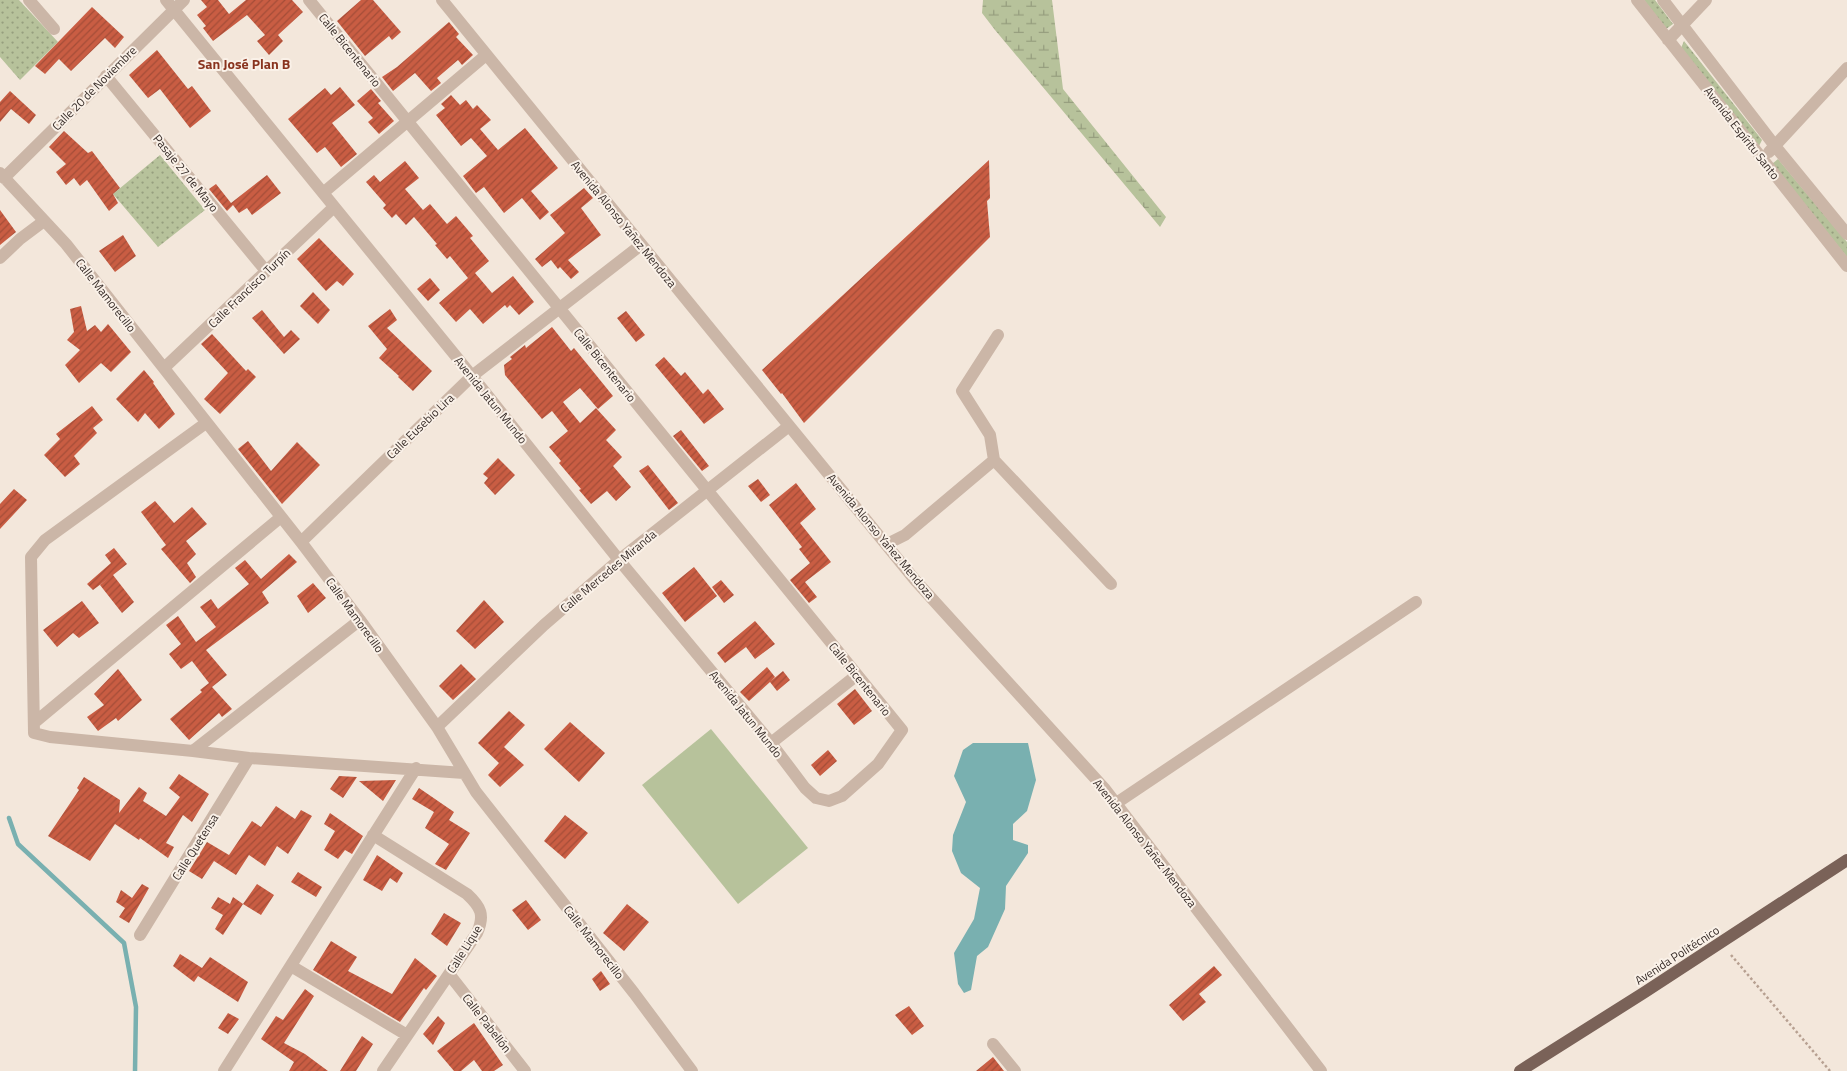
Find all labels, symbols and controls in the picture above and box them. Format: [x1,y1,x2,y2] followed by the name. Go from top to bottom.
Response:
[314,9,386,91] street label: Calle Bicentenario
[47,41,141,135] street label: Calle 20 de Noviembre
[198,53,290,74] district label: San José Plan B
[1700,82,1784,184] street label: Avenida Espíritu Santo
[149,130,223,216] street label: Pasaje 27 de Mayo
[567,156,681,292] street label: Avenida Alonso Yañez Mendoza
[203,244,295,332] street label: Calle Francisco Turpín
[71,254,141,336] street label: Calle Mamorecillo
[569,324,641,406] street label: Calle Bicentenario
[450,352,532,448] street label: Avenida Jatun Mundo
[382,389,458,463] street label: Calle Eusebio Lira
[823,469,939,603] street label: Avenida Alonso Yañez Mendoza
[556,525,660,617] street label: Calle Mercedes Miranda
[321,573,389,657] street label: Calle Mamorecillo
[824,638,896,720] street label: Calle Bicentenario
[705,666,787,762] street label: Avenida Jatun Mundo
[1089,775,1201,911] street label: Avenida Alonso Yañez Mendoza
[167,810,223,884] street label: Calle Quetensa
[559,901,629,983] street label: Calle Mamorecillo
[1631,920,1723,990] street label: Avenida Politécnico
[442,921,486,977] street label: Calle Lique
[458,989,516,1057] street label: Calle Pabellón

